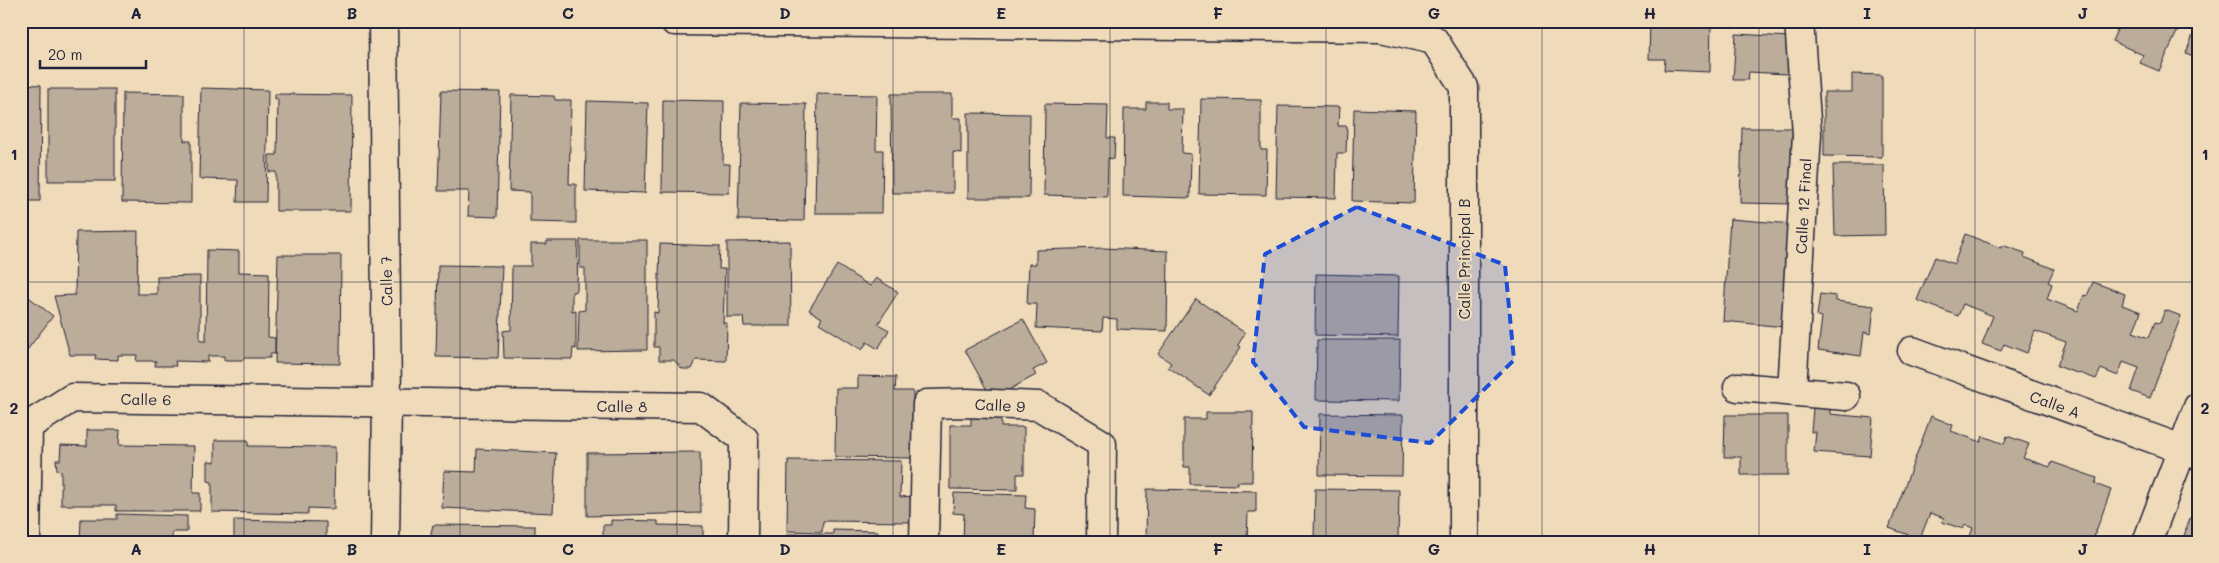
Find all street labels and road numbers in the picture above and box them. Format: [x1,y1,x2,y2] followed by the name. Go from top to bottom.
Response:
[1791,158,1815,254] street label: Calle 12 Final
[1454,198,1474,320] street label: Calle Principal B
[376,256,396,306] street label: Calle 7
[2027,386,2083,422] street label: Calle A
[120,389,172,409] street label: Calle 6
[974,394,1026,416] street label: Calle 9
[596,396,648,416] street label: Calle 8

